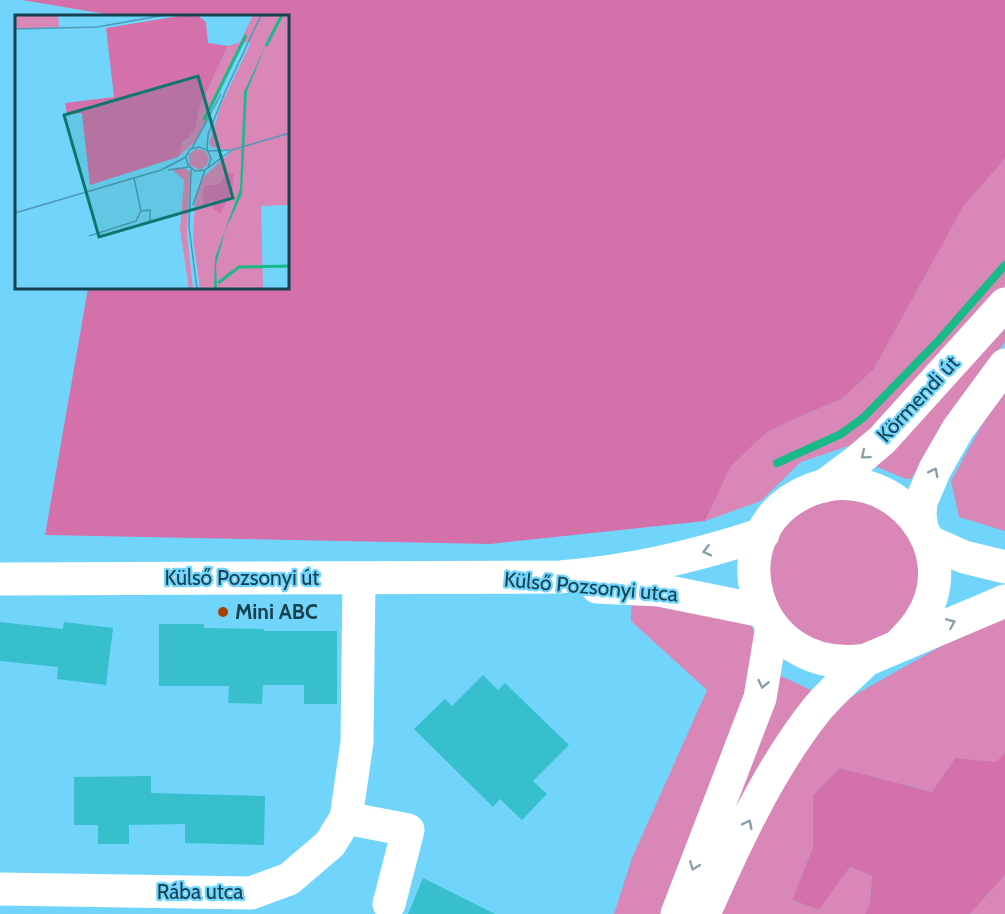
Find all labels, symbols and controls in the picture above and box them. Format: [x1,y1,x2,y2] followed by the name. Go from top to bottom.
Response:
[15,15,290,290] inset map
[871,350,964,447] street label: Körmendi út
[861,447,872,458] one-way arrow
[926,468,938,479] one-way arrow
[702,543,712,556] one-way arrow
[165,565,319,590] street label: Külső Pozsonyi út
[503,566,679,607] street label: Külső Pozsonyi utca
[235,599,318,624] place label: Mini ABC
[216,605,230,619] marker: Mini ABC
[945,618,956,630] one-way arrow
[757,679,770,689] one-way arrow
[740,819,752,830] one-way arrow
[689,861,702,871] one-way arrow
[157,879,243,904] street label: Rába utca

